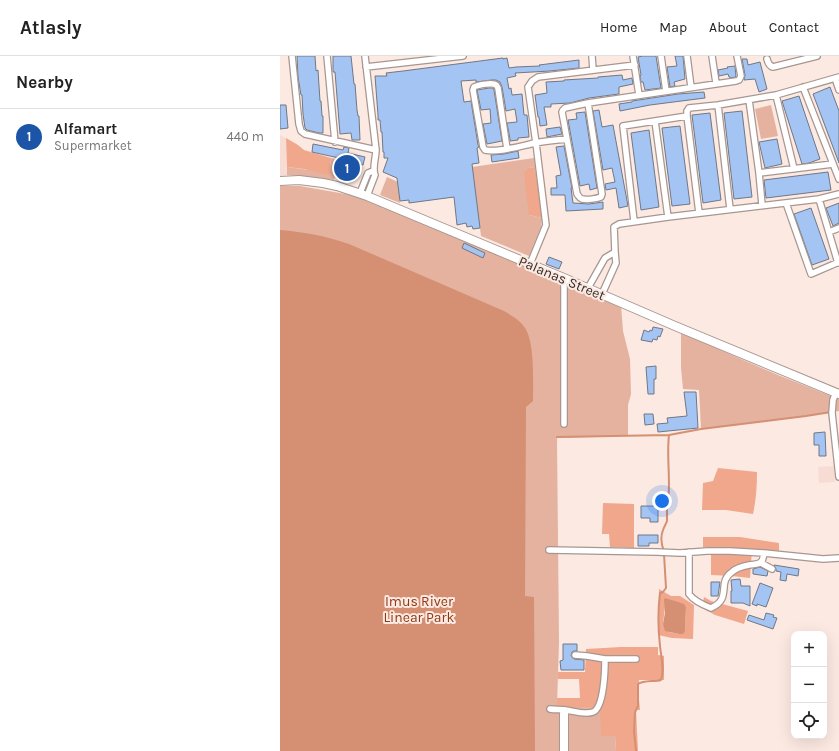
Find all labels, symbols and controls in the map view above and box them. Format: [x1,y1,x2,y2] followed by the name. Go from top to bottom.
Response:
[20,17,82,39] text: Atlasly
[600,19,637,36] text: Home
[659,19,687,36] text: Map
[709,19,747,36] text: About
[769,19,819,36] text: Contact
[16,72,73,92] text: Nearby
[54,120,117,138] text: Alfamart
[27,129,31,144] text: 1
[227,129,264,144] text: 440 m
[54,138,132,153] text: Supermarket
[334,153,360,183] pin: 1
[516,253,608,304] street label: Palanas Street
[652,491,672,511] your location
[384,593,455,626] park label: Imus River Linear Park
[791,631,827,739] map controls
[791,631,827,667] button: +
[791,667,827,703] button: −
[791,703,827,739] button: locate

